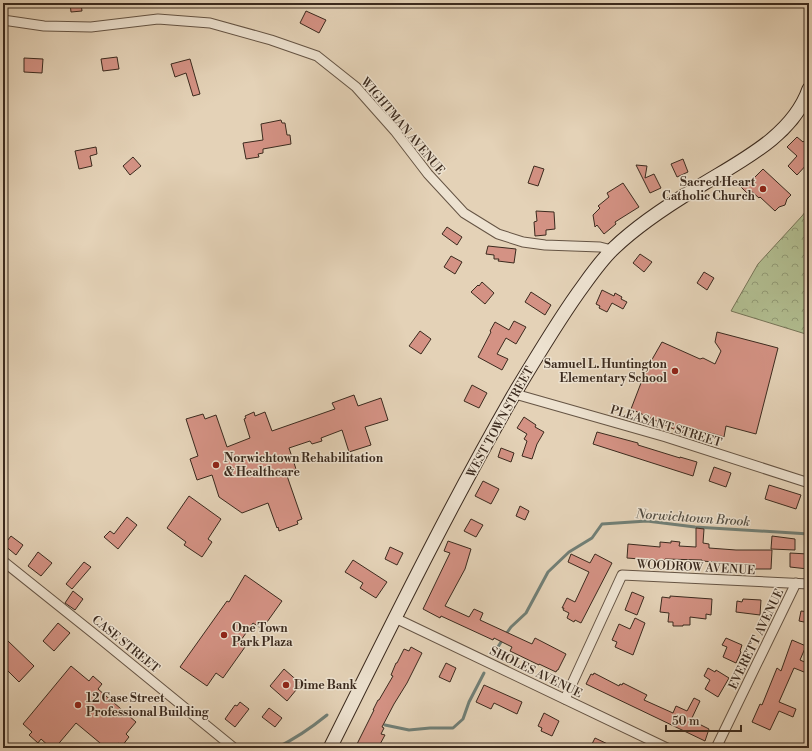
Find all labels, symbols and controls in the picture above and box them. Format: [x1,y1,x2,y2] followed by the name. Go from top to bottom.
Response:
[357,74,448,178] street label: WIGHTMAN AVENUE
[662,175,756,204] place label: Sacred Heart Catholic Church
[758,184,768,194] marker: Sacred Heart Catholic Church
[544,357,668,386] place label: Samuel L. Huntington Elementary School
[463,364,538,481] street label: WEST TOWN STREET
[670,366,680,376] marker: Samuel L. Huntington Elementary School
[608,402,724,451] street label: PLEASANT STREET
[224,451,384,480] place label: Norwichtown Rehabilitation & Healthcare
[211,460,221,470] marker: Norwichtown Rehabilitation & Healthcare
[634,506,751,530] water label: Norwichtown Brook
[635,557,756,578] street label: WOODROW AVENUE
[726,586,787,692] street label: EVERETT AVENUE
[89,612,163,677] street label: CASE STREET
[232,621,293,650] place label: One Town Park Plaza
[219,630,229,640] marker: One Town Park Plaza
[487,643,585,701] street label: SHOLES AVENUE
[294,678,358,693] place label: Dime Bank
[281,680,291,690] marker: Dime Bank
[86,691,210,720] place label: 12 Case Street Professional Building
[73,700,83,710] marker: 12 Case Street Professional Building
[666,707,741,733] scale bar
[672,714,700,729] text: 50 m

